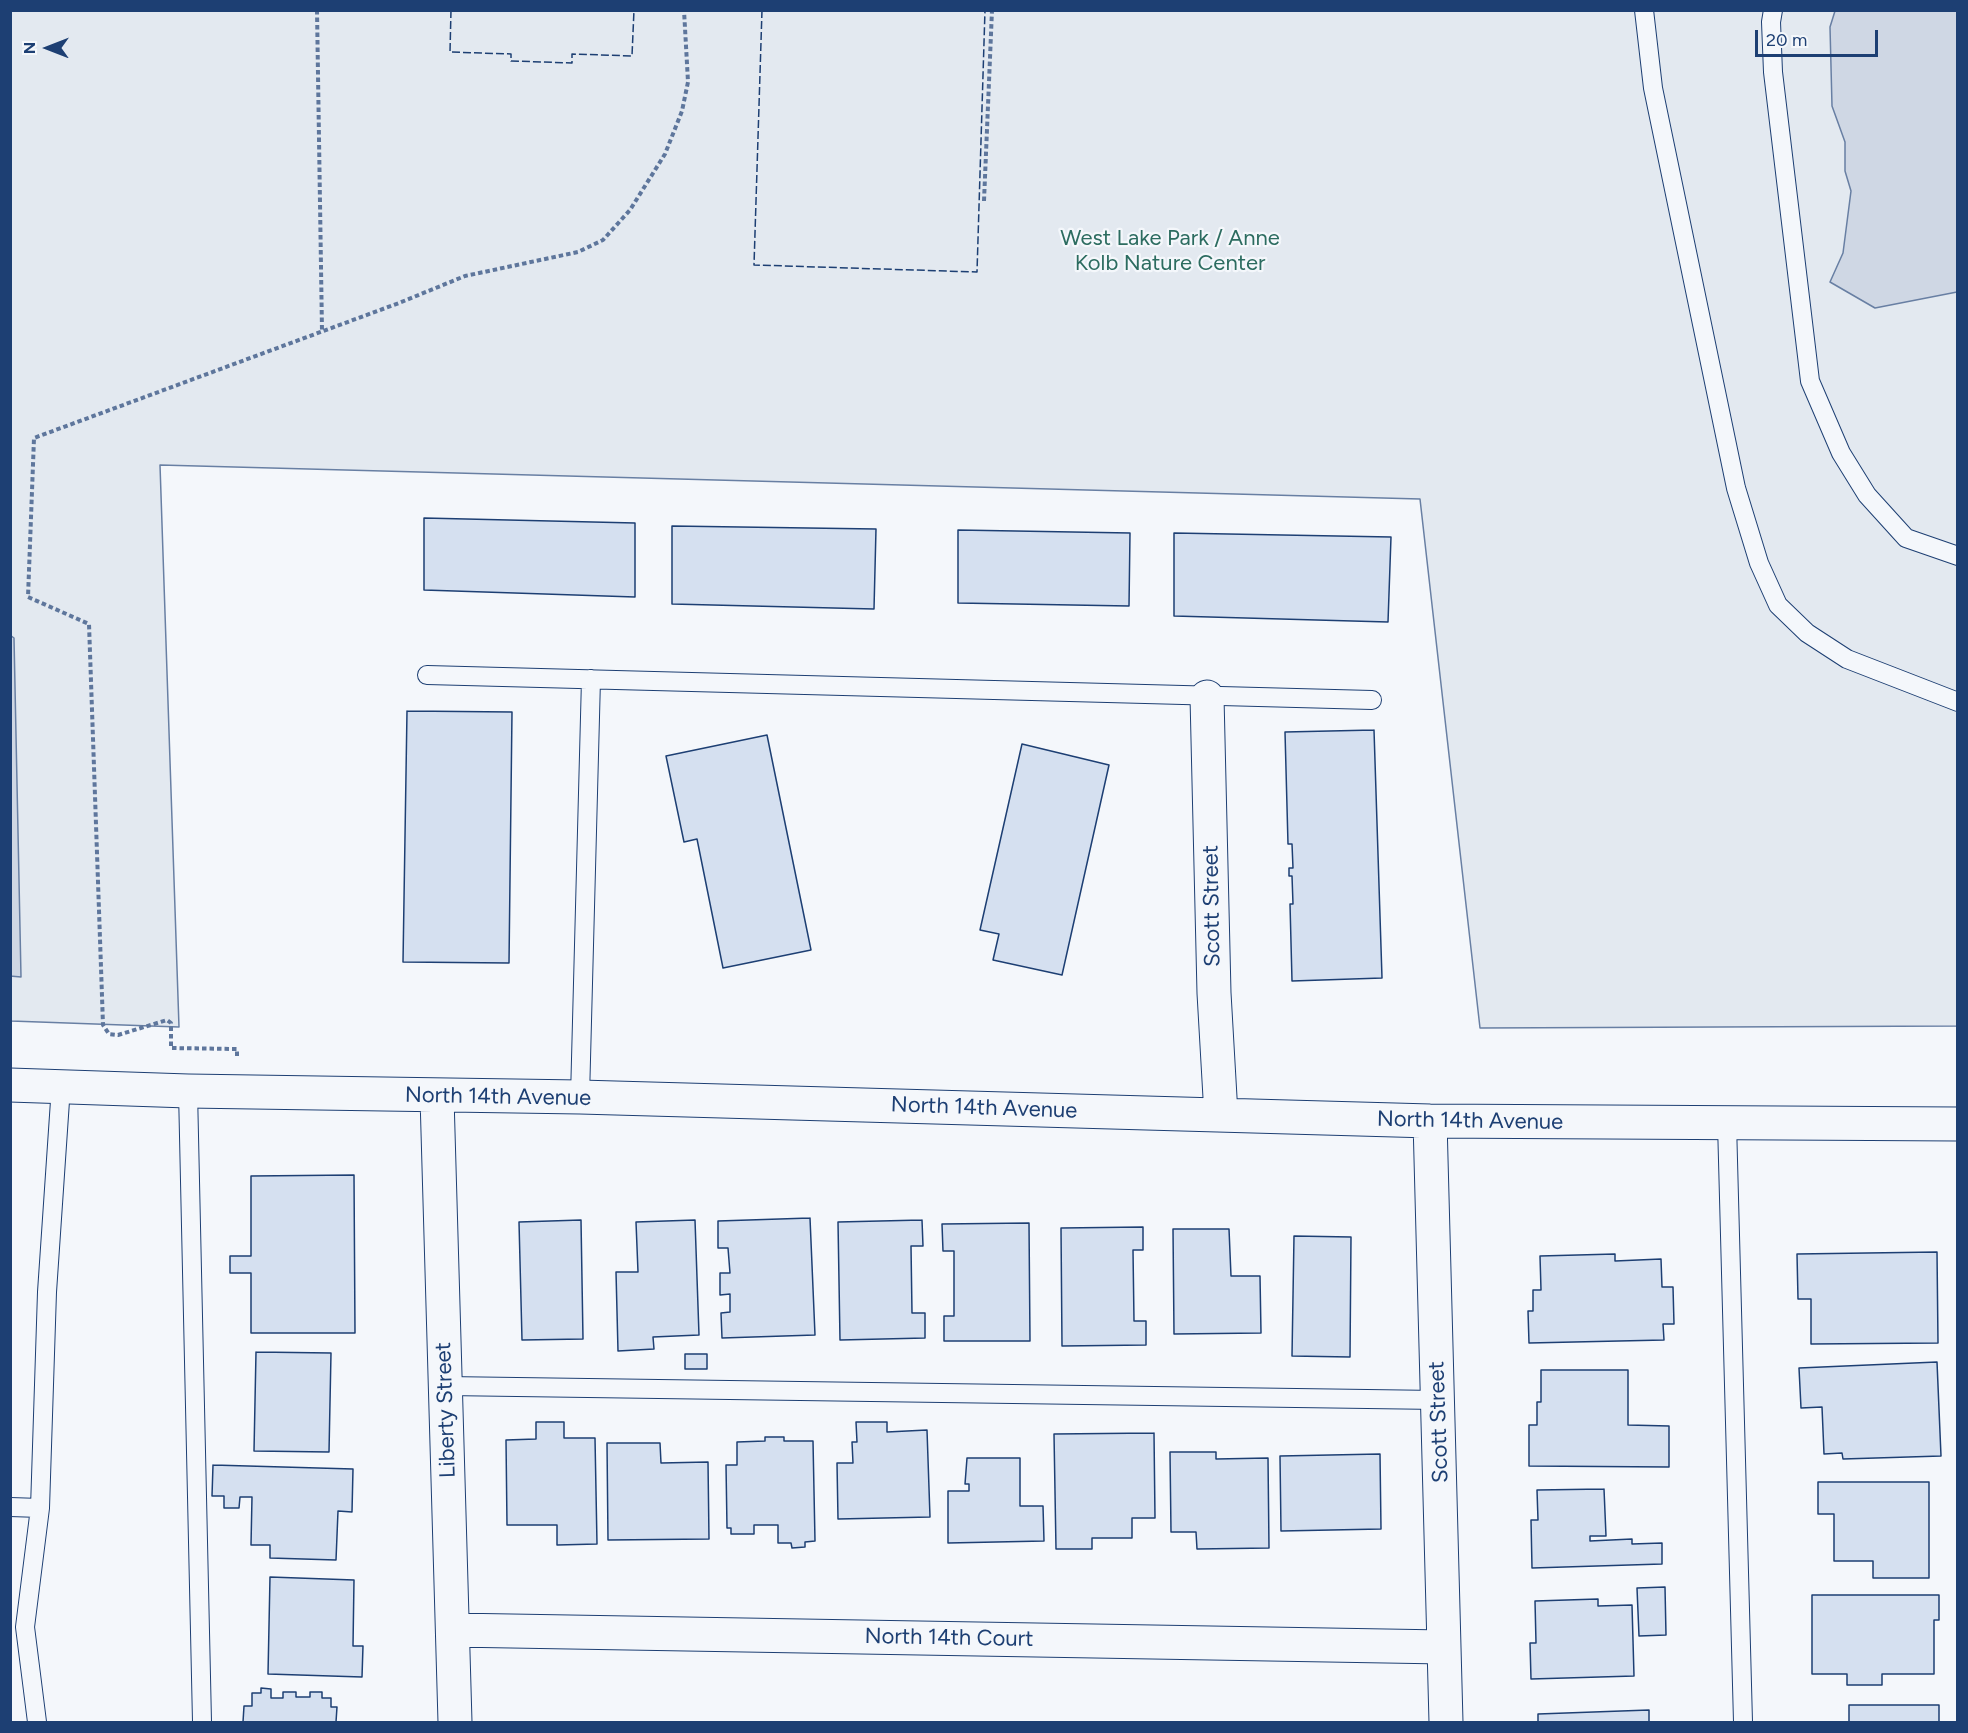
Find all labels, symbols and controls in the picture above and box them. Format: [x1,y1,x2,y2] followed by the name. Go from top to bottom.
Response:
[18,18,78,78] north arrow
[1758,18,1881,56] scale bar
[1766,29,1807,51] text: 20 m
[20,42,39,54] text: N
[1060,226,1280,278] park label: West Lake Park / Anne Kolb Nature Center
[1198,845,1226,967] street label: Scott Street
[405,1082,591,1112] street label: North 14th Avenue
[890,1092,1078,1124] street label: North 14th Avenue
[1377,1106,1563,1136] street label: North 14th Avenue
[430,1342,462,1478] street label: Liberty Street
[1424,1361,1454,1483] street label: Scott Street
[864,1623,1034,1653] street label: North 14th Court

